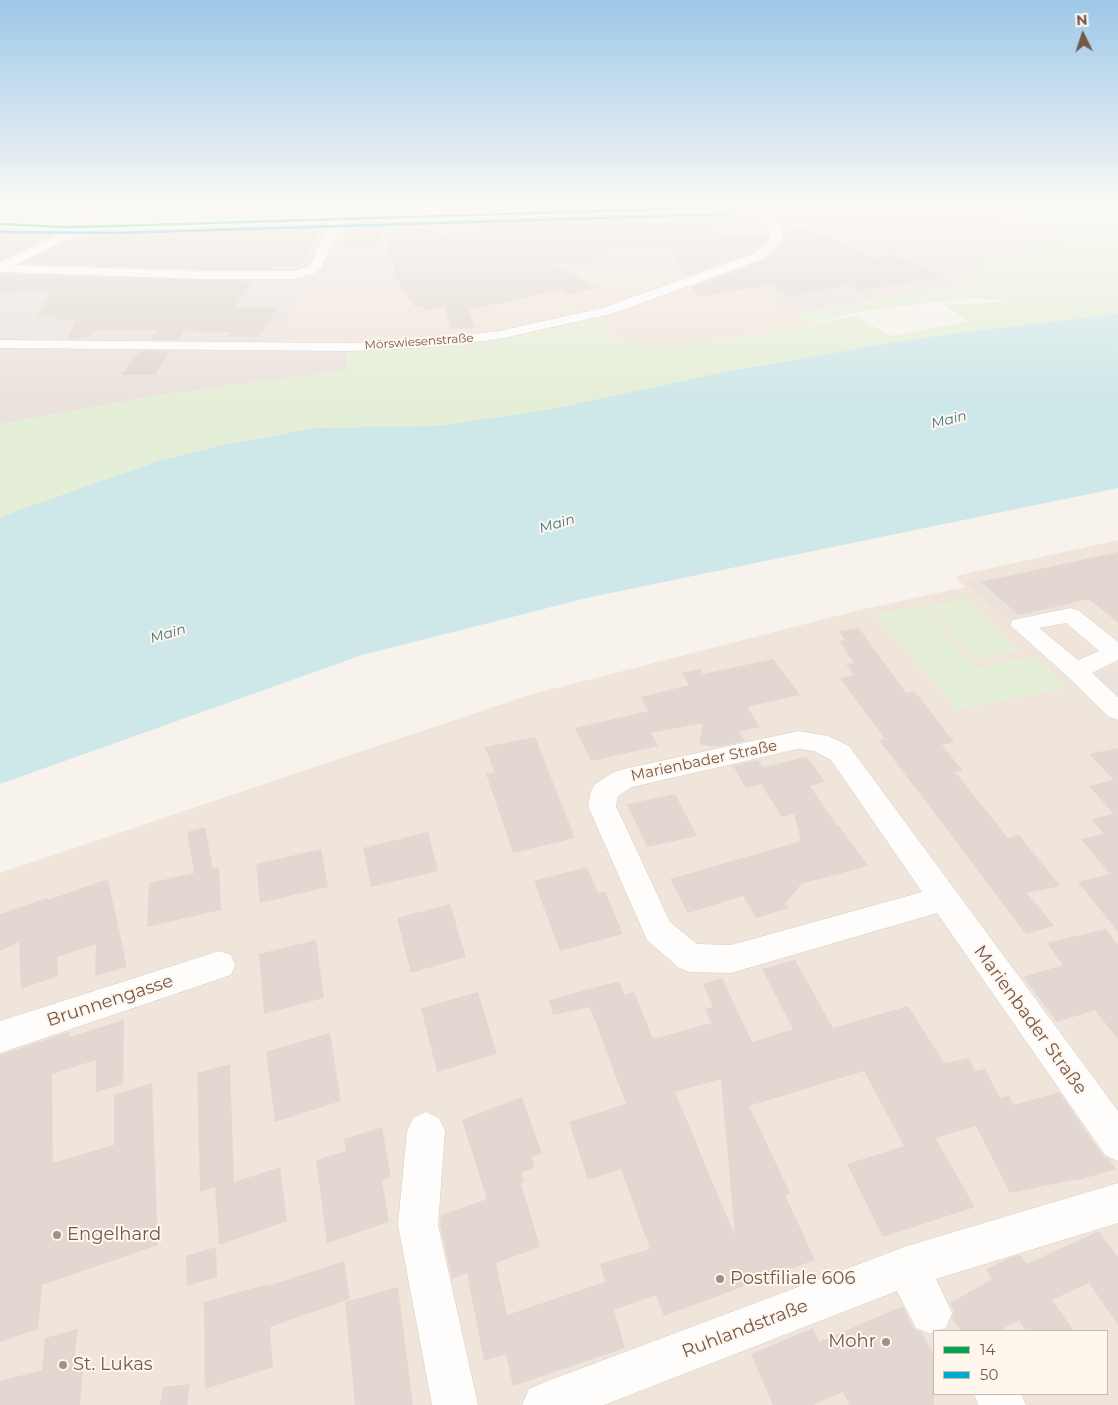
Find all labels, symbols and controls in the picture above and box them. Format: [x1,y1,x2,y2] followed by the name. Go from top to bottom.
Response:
[1058,10,1108,60] north arrow
[1076,11,1088,29] text: N
[364,331,474,353] street label: Mörswiesenstraße
[929,407,969,433] water label: Main
[537,511,577,537] water label: Main
[148,621,188,647] water label: Main
[629,737,779,785] street label: Marienbader Straße
[969,941,1091,1099] street label: Marienbader Straße
[44,970,176,1032] street label: Brunnengasse
[67,1224,161,1246] place label: Engelhard
[51,1229,63,1241] marker: Engelhard
[730,1268,855,1290] place label: Postfiliale 606
[714,1273,726,1285] marker: Postfiliale 606
[679,1295,811,1363] street label: Ruhlandstraße
[933,1330,1108,1395] legend
[828,1331,876,1353] place label: Mohr
[880,1336,892,1348] marker: Mohr
[980,1340,995,1359] text: 14
[73,1354,153,1376] place label: St. Lukas
[57,1359,69,1371] marker: St. Lukas
[980,1365,998,1384] text: 50

